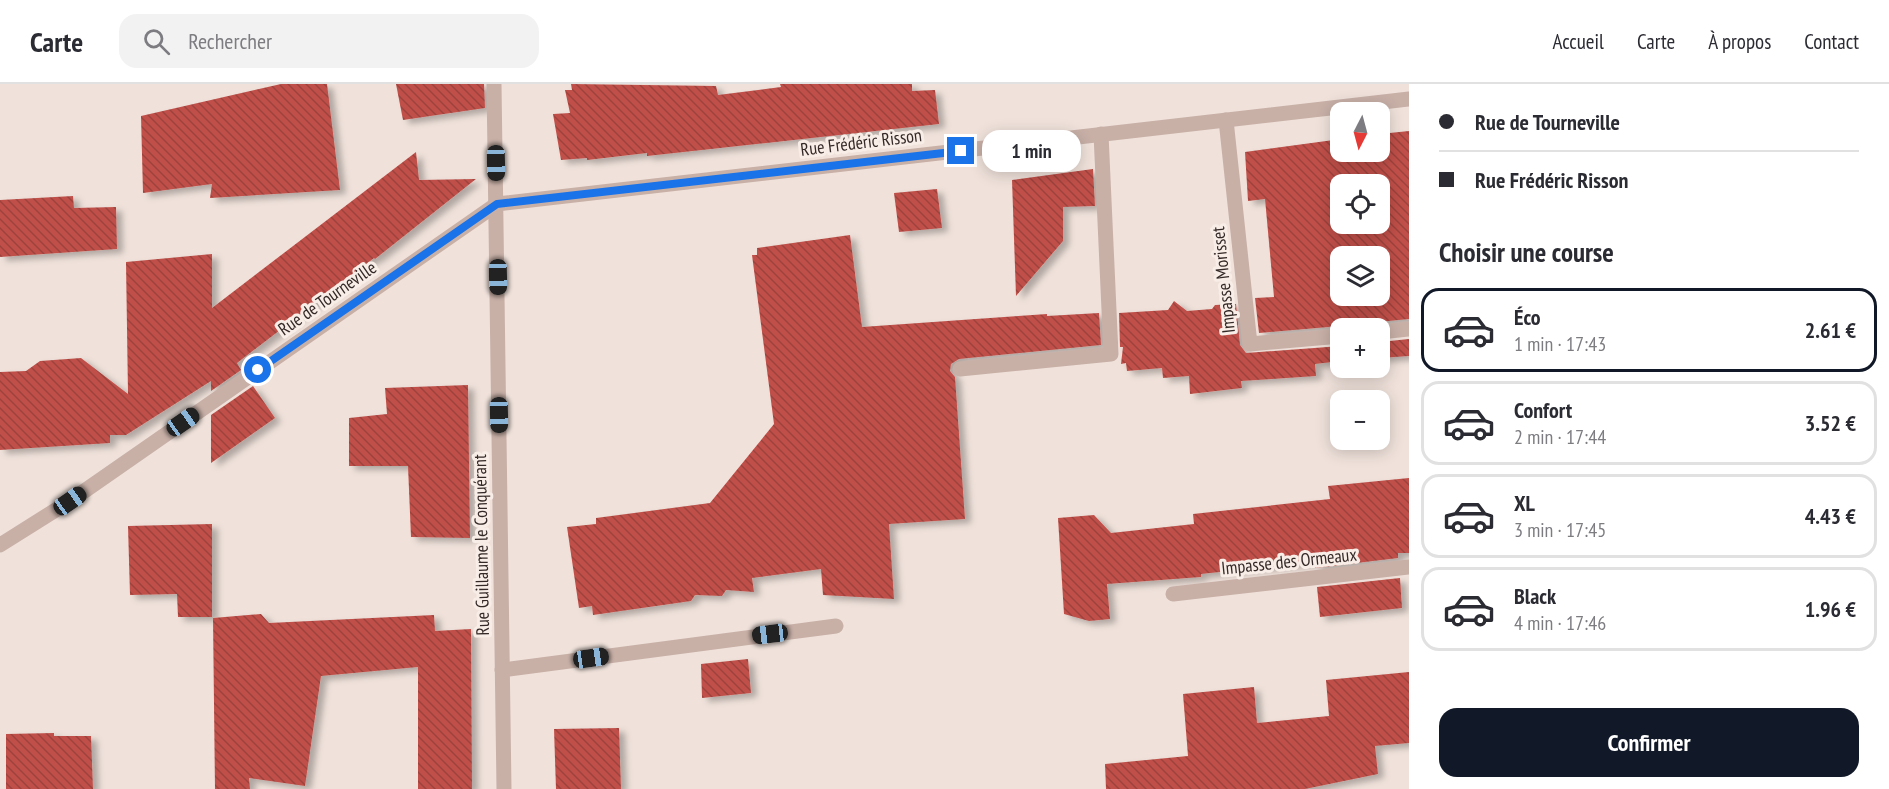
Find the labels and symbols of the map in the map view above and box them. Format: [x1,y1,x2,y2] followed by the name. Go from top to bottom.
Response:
[1330,102,1390,162] north arrow
[799,123,923,161] street label: Rue Frédéric Risson
[982,130,1081,172] callout: 1 min
[947,137,974,164] route end
[487,145,505,181] car
[1206,226,1240,334] street label: Impasse Morisset
[273,256,381,340] street label: Rue de Tourneville
[489,259,507,295] car
[244,356,271,383] route start
[490,397,508,433] car
[163,404,203,440] car
[468,454,494,636] street label: Rue Guillaume le Conquérant
[50,483,90,519] car
[1220,542,1358,580] street label: Impasse des Ormeaux
[751,623,789,645] car
[572,647,610,669] car

